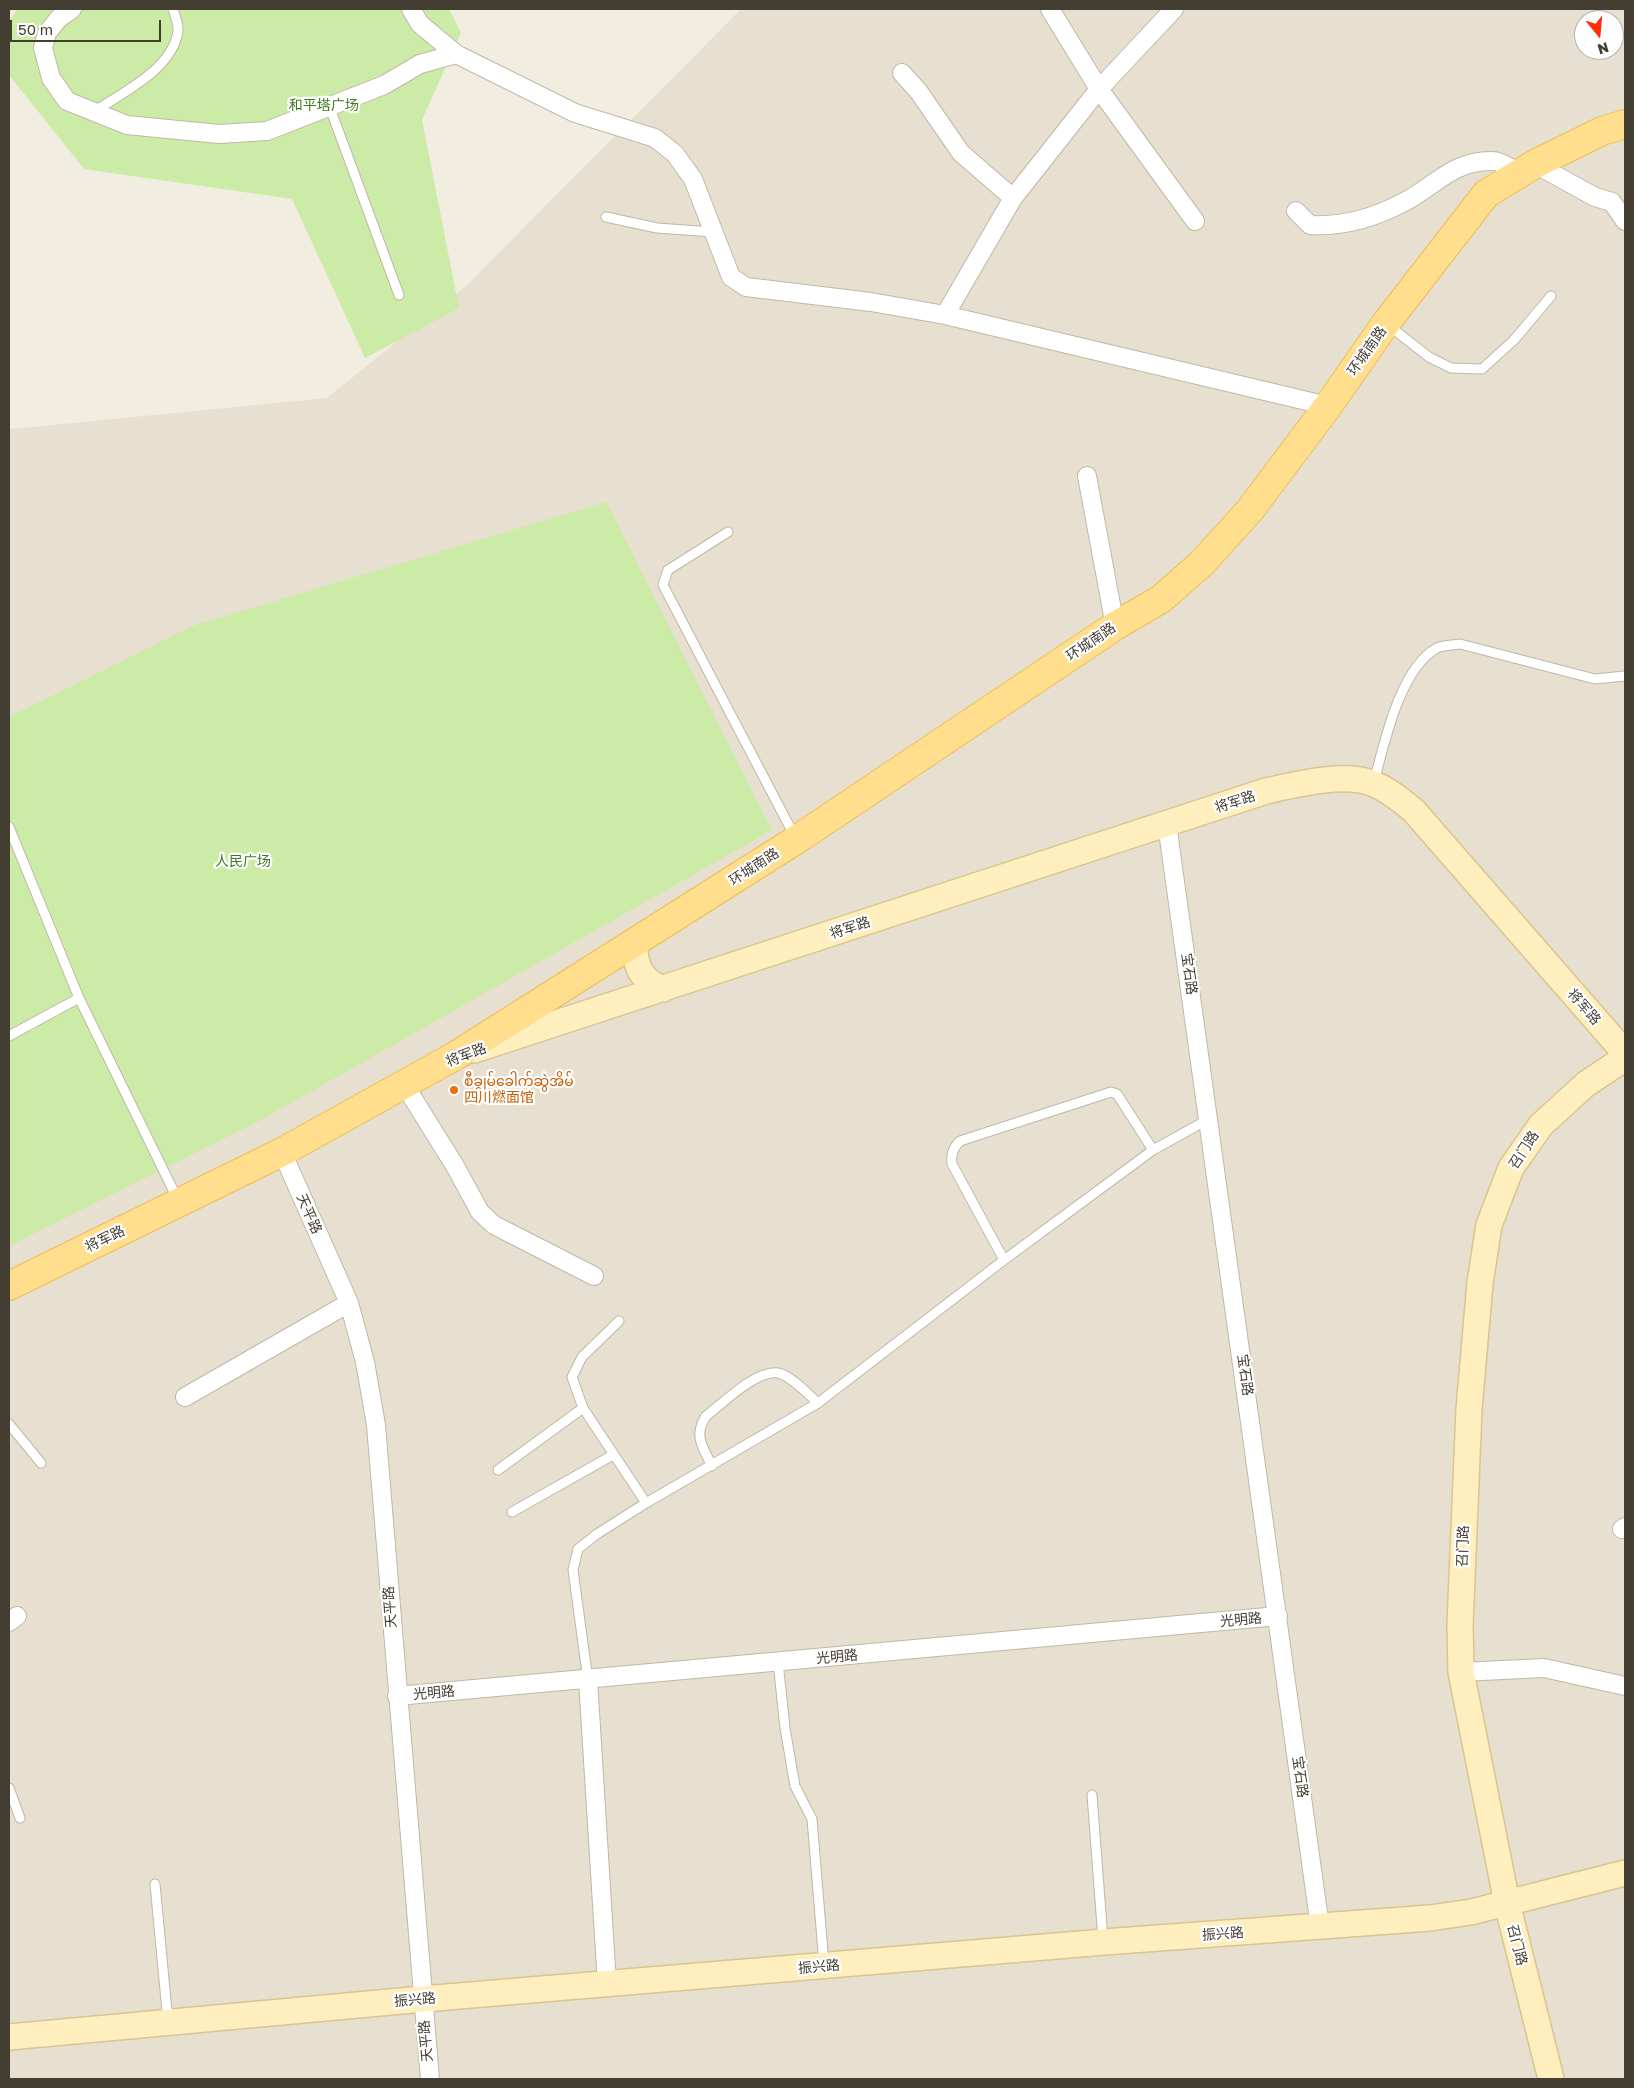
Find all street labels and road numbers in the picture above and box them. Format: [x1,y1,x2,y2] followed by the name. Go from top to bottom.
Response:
[1344,323,1390,379] street label: 环城南路
[1063,619,1119,665] street label: 环城南路
[1212,788,1258,816] street label: 将军路
[726,845,782,889] street label: 环城南路
[827,914,873,942] street label: 将军路
[1178,952,1200,996] street label: 宝石路
[1564,986,1604,1028] street label: 将军路
[443,1040,489,1070] street label: 将军路
[1506,1128,1542,1172] street label: 召门路
[293,1191,325,1237] street label: 天平路
[82,1222,128,1256] street label: 将军路
[1234,1353,1256,1397] street label: 宝石路
[1454,1525,1472,1567] street label: 召门路
[380,1585,400,1629] street label: 天平路
[1219,1610,1263,1630] street label: 光明路
[815,1647,859,1667] street label: 光明路
[412,1683,456,1703] street label: 光明路
[1289,1755,1311,1799] street label: 宝石路
[1504,1923,1530,1967] street label: 召门路
[1201,1924,1245,1944] street label: 振兴路
[797,1957,841,1977] street label: 振兴路
[393,1990,437,2010] street label: 振兴路
[416,2019,436,2063] street label: 天平路

